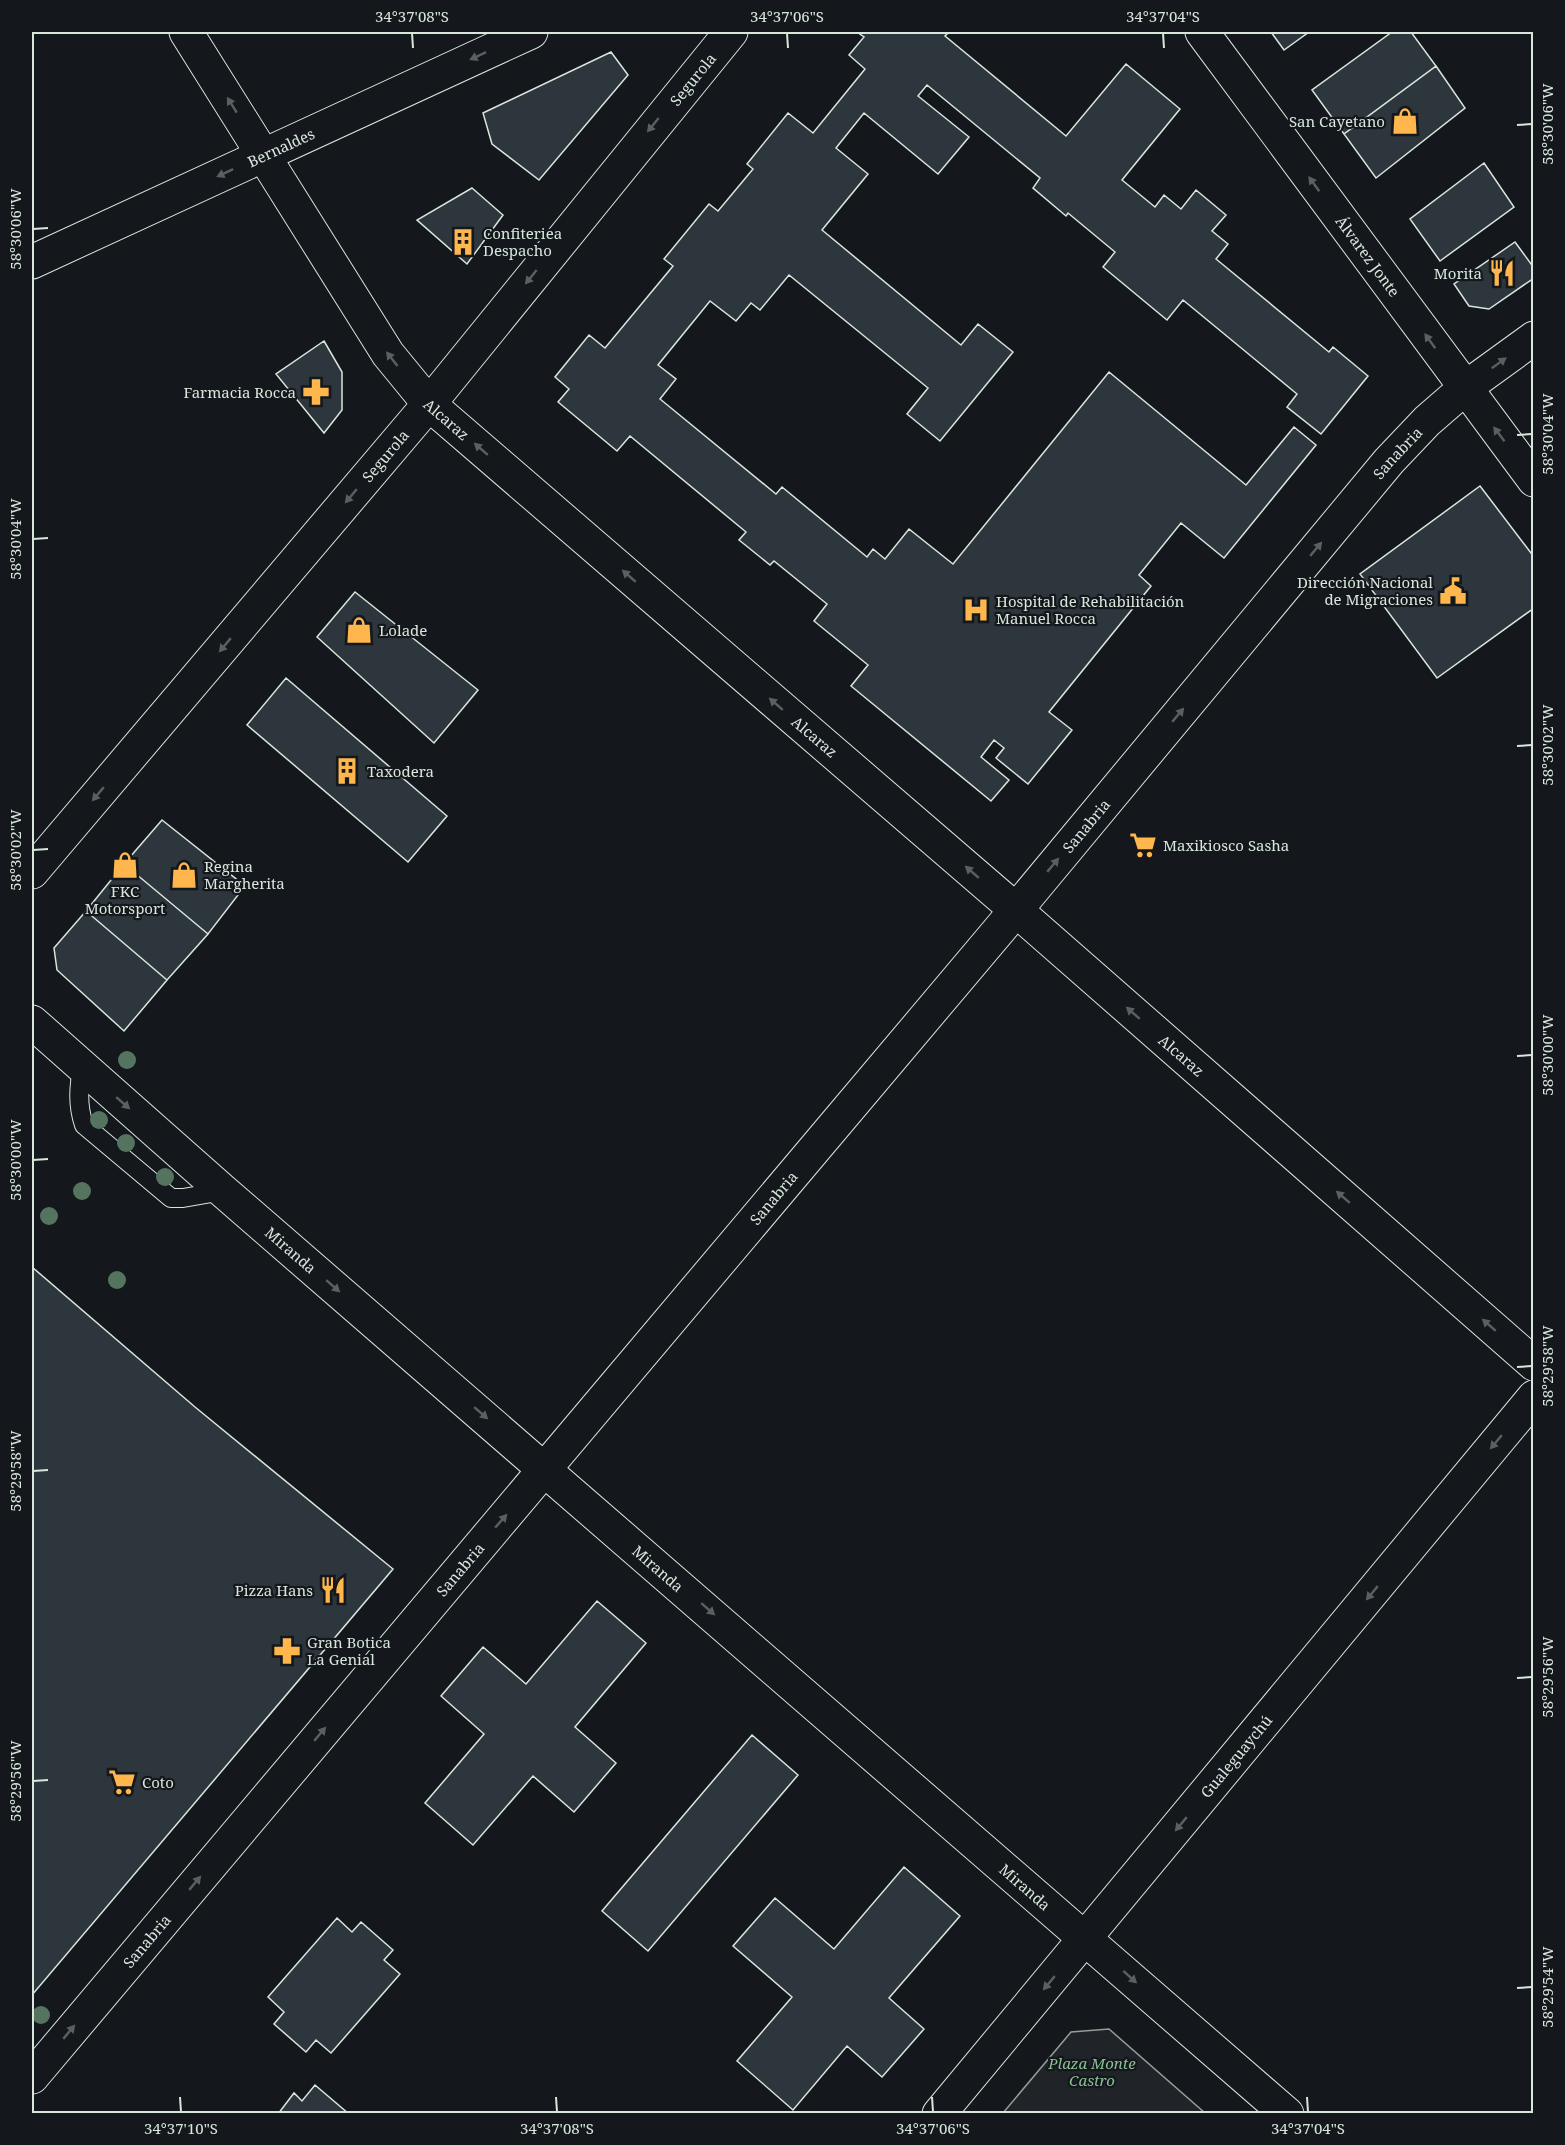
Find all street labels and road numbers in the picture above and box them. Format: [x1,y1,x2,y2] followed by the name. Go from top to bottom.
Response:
[665,49,720,110] street label: Segurola
[244,123,318,171] street label: Bernaldes
[1331,212,1405,301] street label: Álvarez Jonte
[420,394,474,444] street label: Alcaraz
[1368,422,1427,483] street label: Sanabria
[357,425,413,486] street label: Segurola
[788,711,842,762] street label: Alcaraz
[1058,795,1114,857] street label: Sanabria
[1155,1030,1209,1080] street label: Alcaraz
[745,1167,802,1229] street label: Sanabria
[261,1222,321,1278] street label: Miranda
[432,1538,488,1600] street label: Sanabria
[628,1541,688,1596] street label: Miranda
[1196,1710,1277,1802] street label: Gualeguaychú
[995,1859,1055,1915] street label: Miranda
[118,1910,175,1972] street label: Sanabria

